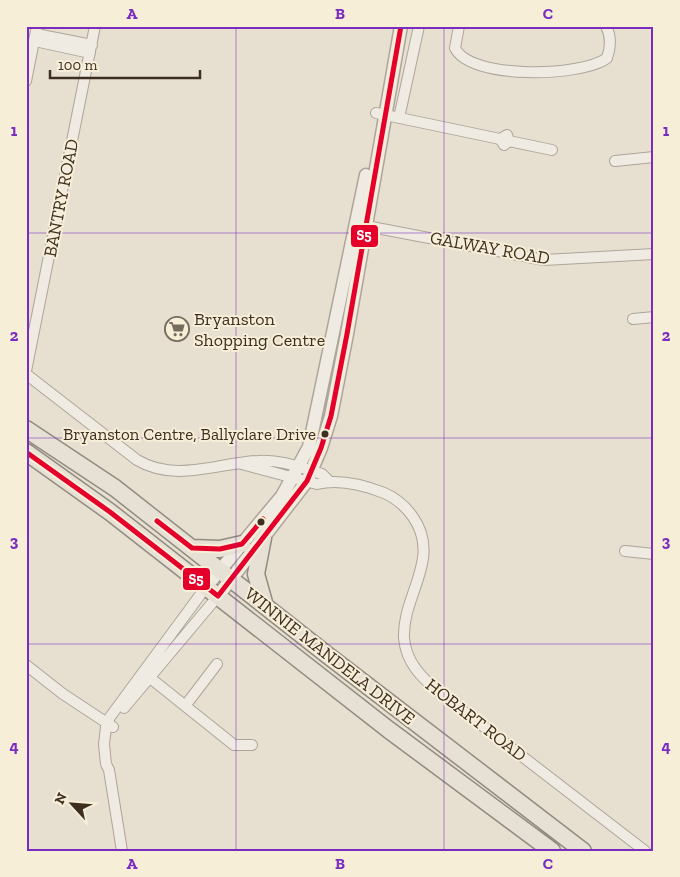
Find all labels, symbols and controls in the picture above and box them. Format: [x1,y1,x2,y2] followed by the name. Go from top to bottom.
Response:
[127,4,138,23] text: A
[335,4,345,23] text: B
[543,4,553,23] text: C
[50,48,200,80] scale bar
[58,56,97,74] text: 100 m
[11,121,18,140] text: 1
[663,121,670,140] text: 1
[39,137,83,259] street label: BANTRY ROAD
[350,224,379,248] line badge: S5
[356,227,372,244] text: S5
[428,227,552,269] street label: GALWAY ROAD
[194,308,325,351] place label: Bryanston Shopping Centre
[164,316,190,342] supermarket icon: Bryanston Shopping Centre
[10,326,19,345] text: 2
[662,326,671,345] text: 2
[63,424,316,444] place label: Bryanston Centre, Ballyclare Drive
[320,429,330,439] marker: Bryanston Centre, Ballyclare Drive
[256,517,266,527] unlabelled marker
[10,532,19,551] text: 3
[662,532,671,551] text: 3
[182,567,211,591] line badge: S5
[188,571,204,588] text: S5
[240,583,420,729] street label: WINNIE MANDELA DRIVE
[421,674,531,766] street label: HOBART ROAD
[9,737,19,756] text: 4
[661,737,671,756] text: 4
[48,780,98,830] north arrow
[51,790,71,807] text: N
[127,854,138,873] text: A
[335,854,345,873] text: B
[543,854,553,873] text: C

